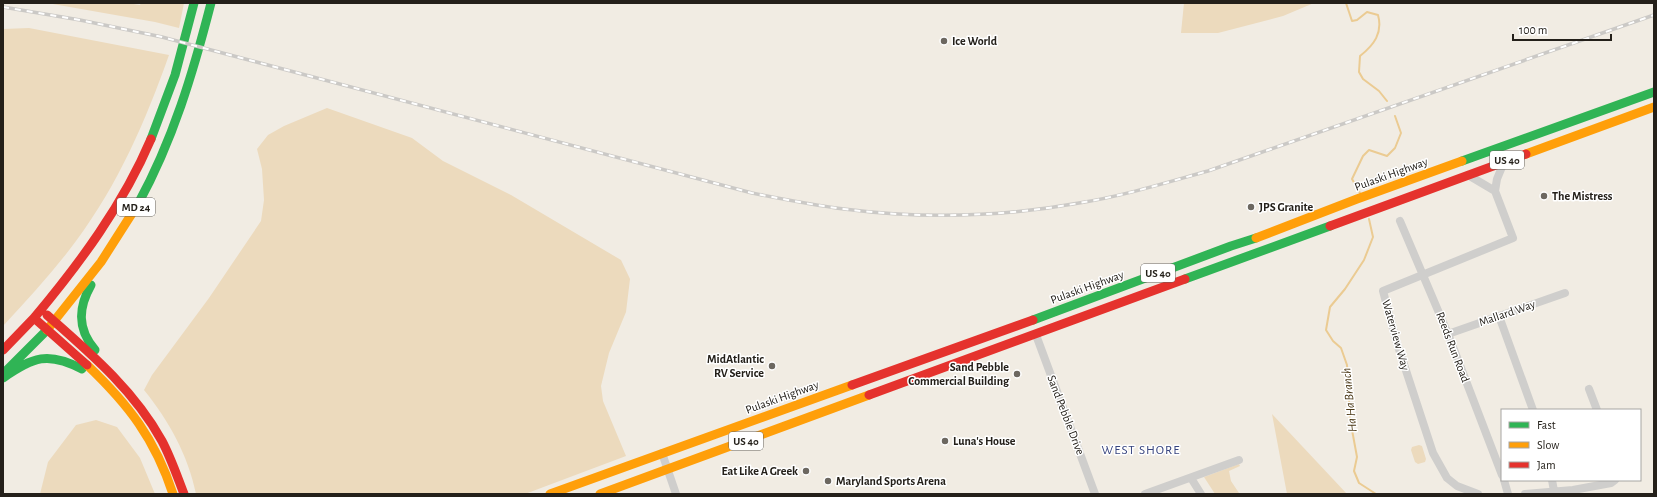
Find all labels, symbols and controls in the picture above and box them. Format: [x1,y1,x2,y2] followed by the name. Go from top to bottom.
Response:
[1513,16,1611,42] scale bar
[1519,24,1547,36] text: 100 m
[952,35,998,47] place label: Ice World
[939,36,949,46] marker: Ice World
[1490,151,1524,169] road number: US 40
[1353,155,1430,194] street label: Pulaski Highway
[1552,190,1613,202] place label: The Mistress
[1539,191,1549,201] marker: The Mistress
[117,198,155,216] road number: MD 24
[1259,201,1314,213] place label: JPS Granite
[1246,202,1256,212] marker: JPS Granite
[1141,264,1175,282] road number: US 40
[1049,268,1126,307] street label: Pulaski Highway
[1379,298,1412,372] street label: Waterview Way
[1477,298,1537,329] street label: Mallard Way
[1434,310,1472,384] street label: Reeds Run Road
[707,353,764,379] place label: MidAtlantic RV Service
[767,361,777,371] marker: MidAtlantic RV Service
[908,361,1010,387] place label: Sand Pebble Commercial Building
[1340,367,1360,433] water label: Ha Ha Branch
[1012,369,1022,379] marker: Sand Pebble Commercial Building
[1045,374,1087,456] street label: Sand Pebble Drive
[744,378,821,417] street label: Pulaski Highway
[1501,409,1641,481] legend
[1537,419,1556,431] text: Fast
[729,432,763,450] road number: US 40
[953,435,1016,447] place label: Luna's House
[940,436,950,446] marker: Luna's House
[1537,439,1559,451] text: Slow
[1102,444,1180,457] district label: WEST SHORE
[1537,459,1556,471] text: Jam
[722,465,798,477] place label: Eat Like A Greek
[801,466,811,476] marker: Eat Like A Greek
[836,475,946,488] place label: Maryland Sports Arena
[823,476,833,486] marker: Maryland Sports Arena

